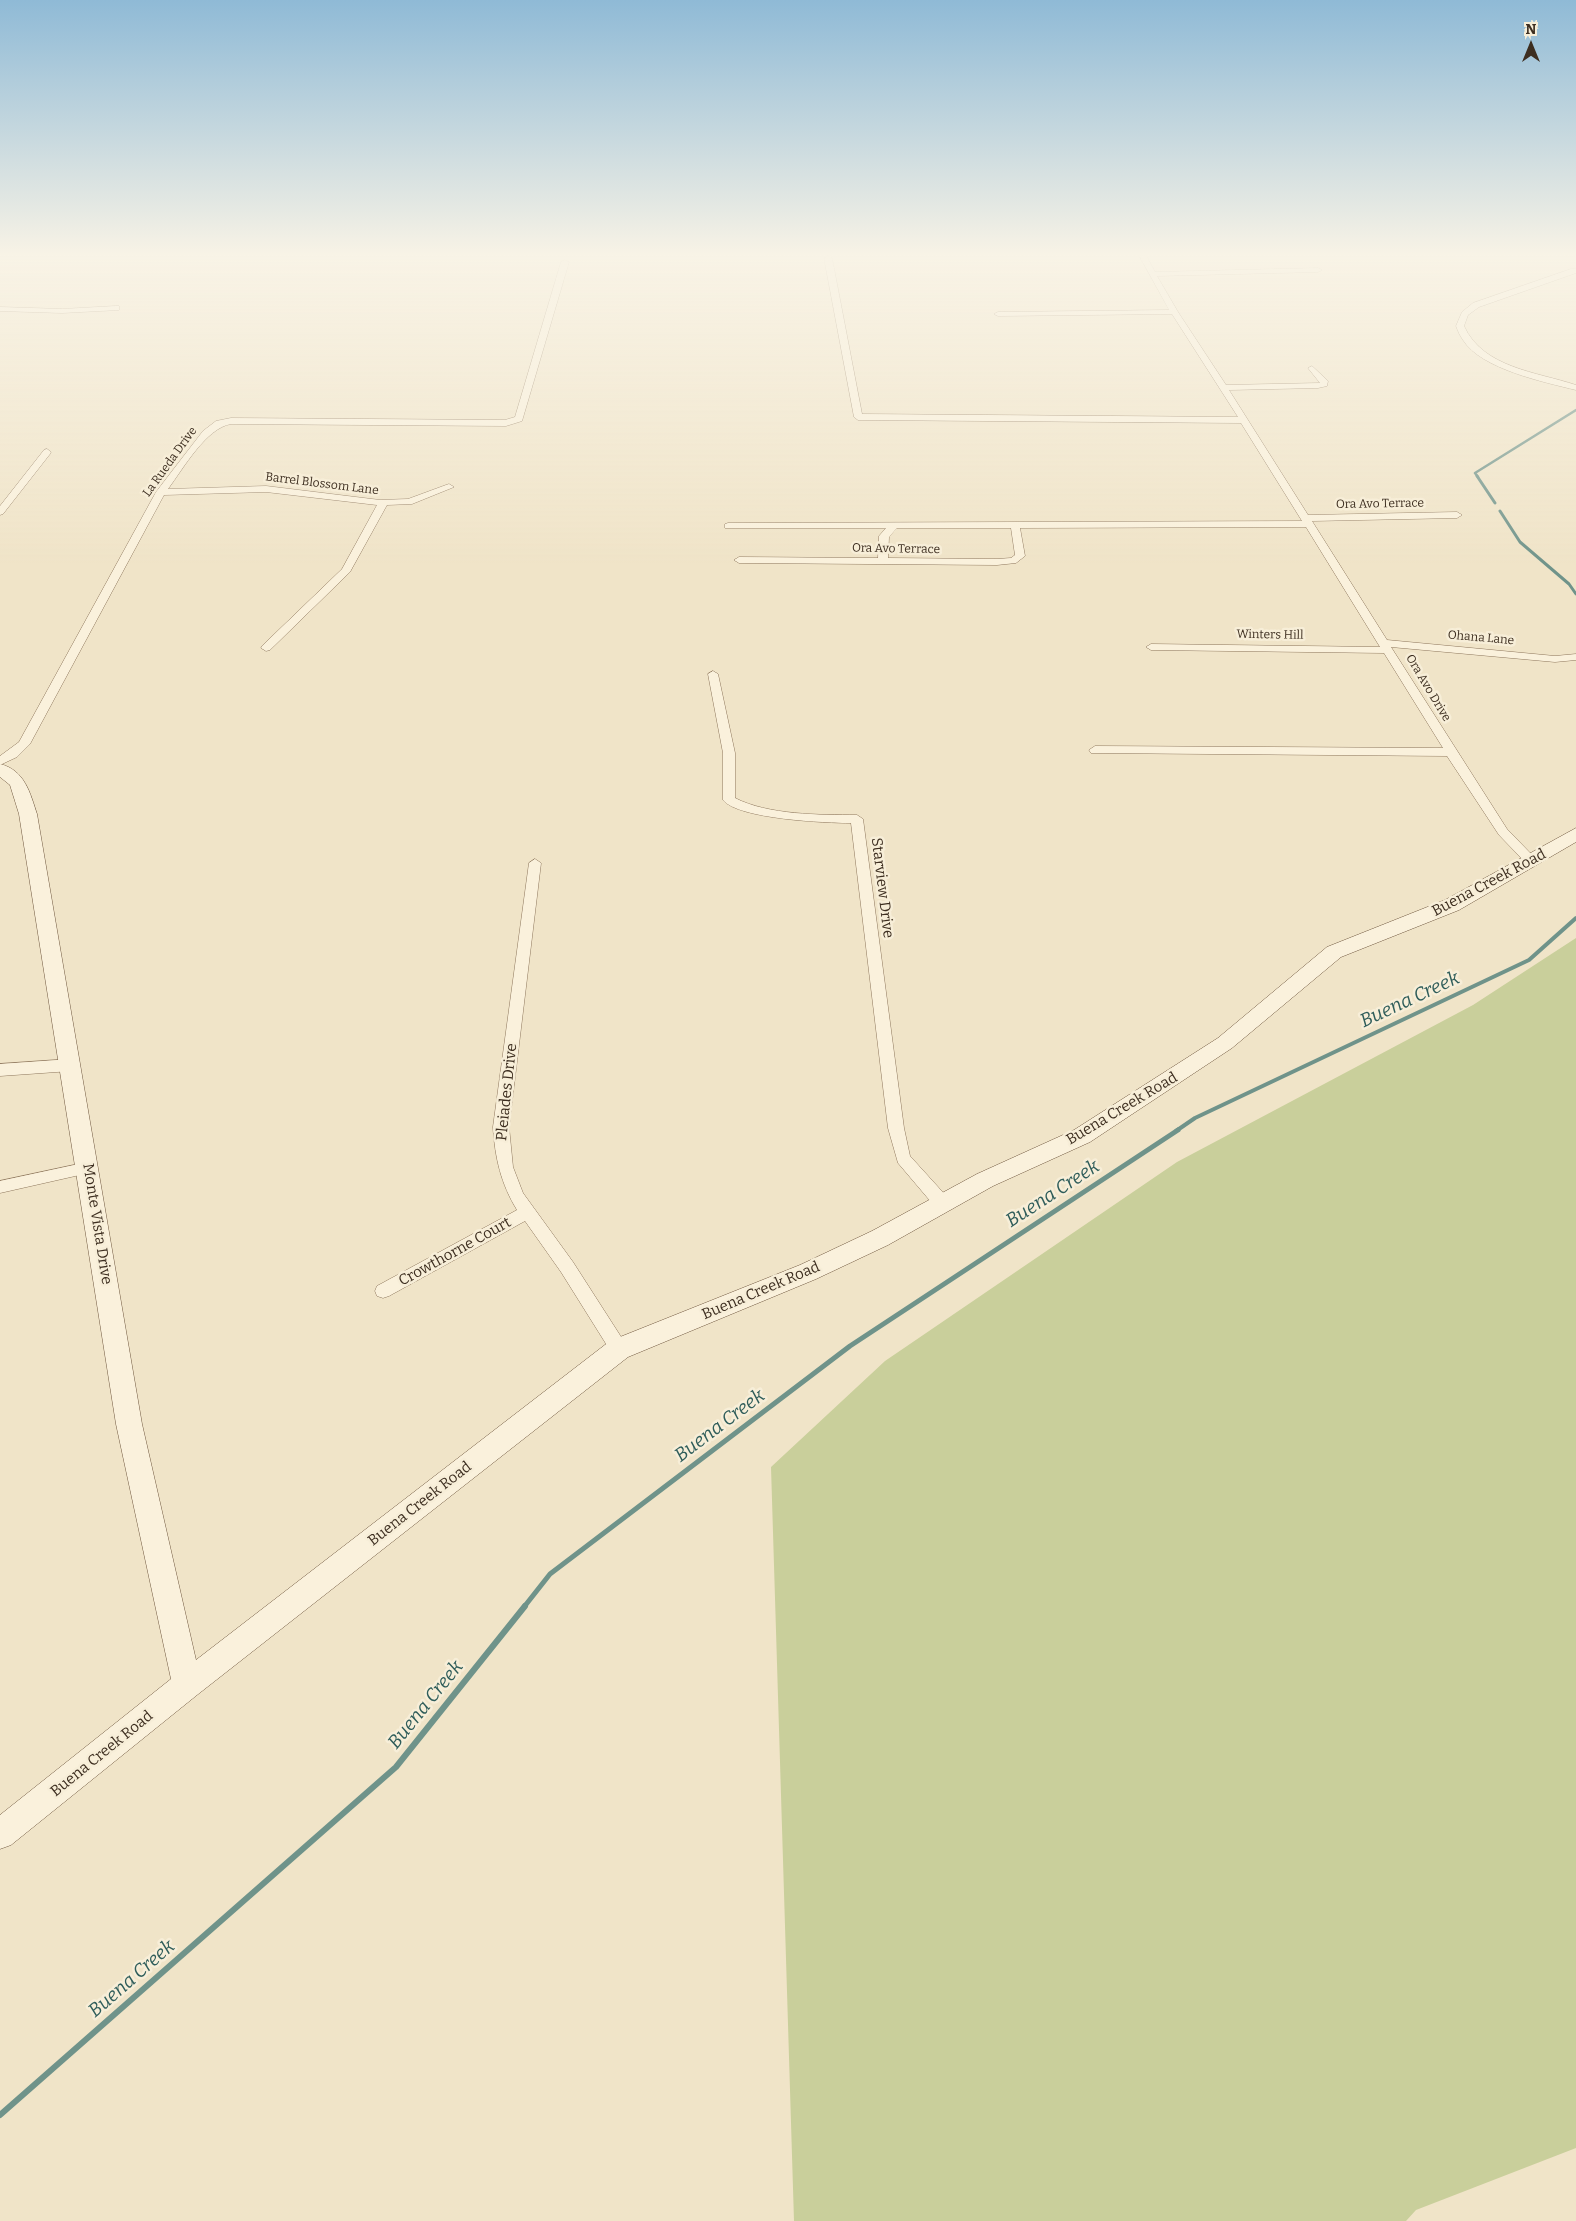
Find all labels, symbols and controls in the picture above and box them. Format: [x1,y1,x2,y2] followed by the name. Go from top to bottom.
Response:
[1506,20,1556,70] north arrow
[1526,21,1536,38] text: N
[140,424,200,500] street label: La Rueda Drive
[265,470,379,498] street label: Barrel Blossom Lane
[1336,496,1424,512] street label: Ora Avo Terrace
[852,541,940,557] street label: Ora Avo Terrace
[1236,627,1304,643] street label: Winters Hill
[1447,628,1515,648] street label: Ohana Lane
[1402,652,1454,724] street label: Ora Avo Drive
[867,837,897,939] street label: Starview Drive
[1429,845,1549,921] street label: Buena Creek Road
[1357,967,1463,1033] water label: Buena Creek
[493,1042,521,1142] street label: Pleiades Drive
[1063,1069,1181,1149] street label: Buena Creek Road
[1002,1155,1104,1233] water label: Buena Creek
[79,1162,115,1286] street label: Monte Vista Drive
[396,1214,514,1290] street label: Crowthorne Court
[699,1258,823,1324] street label: Buena Creek Road
[670,1385,770,1467] water label: Buena Creek
[365,1458,475,1550] street label: Buena Creek Road
[383,1656,469,1754] water label: Buena Creek
[47,1707,157,1801] street label: Buena Creek Road
[84,1935,180,2023] water label: Buena Creek

